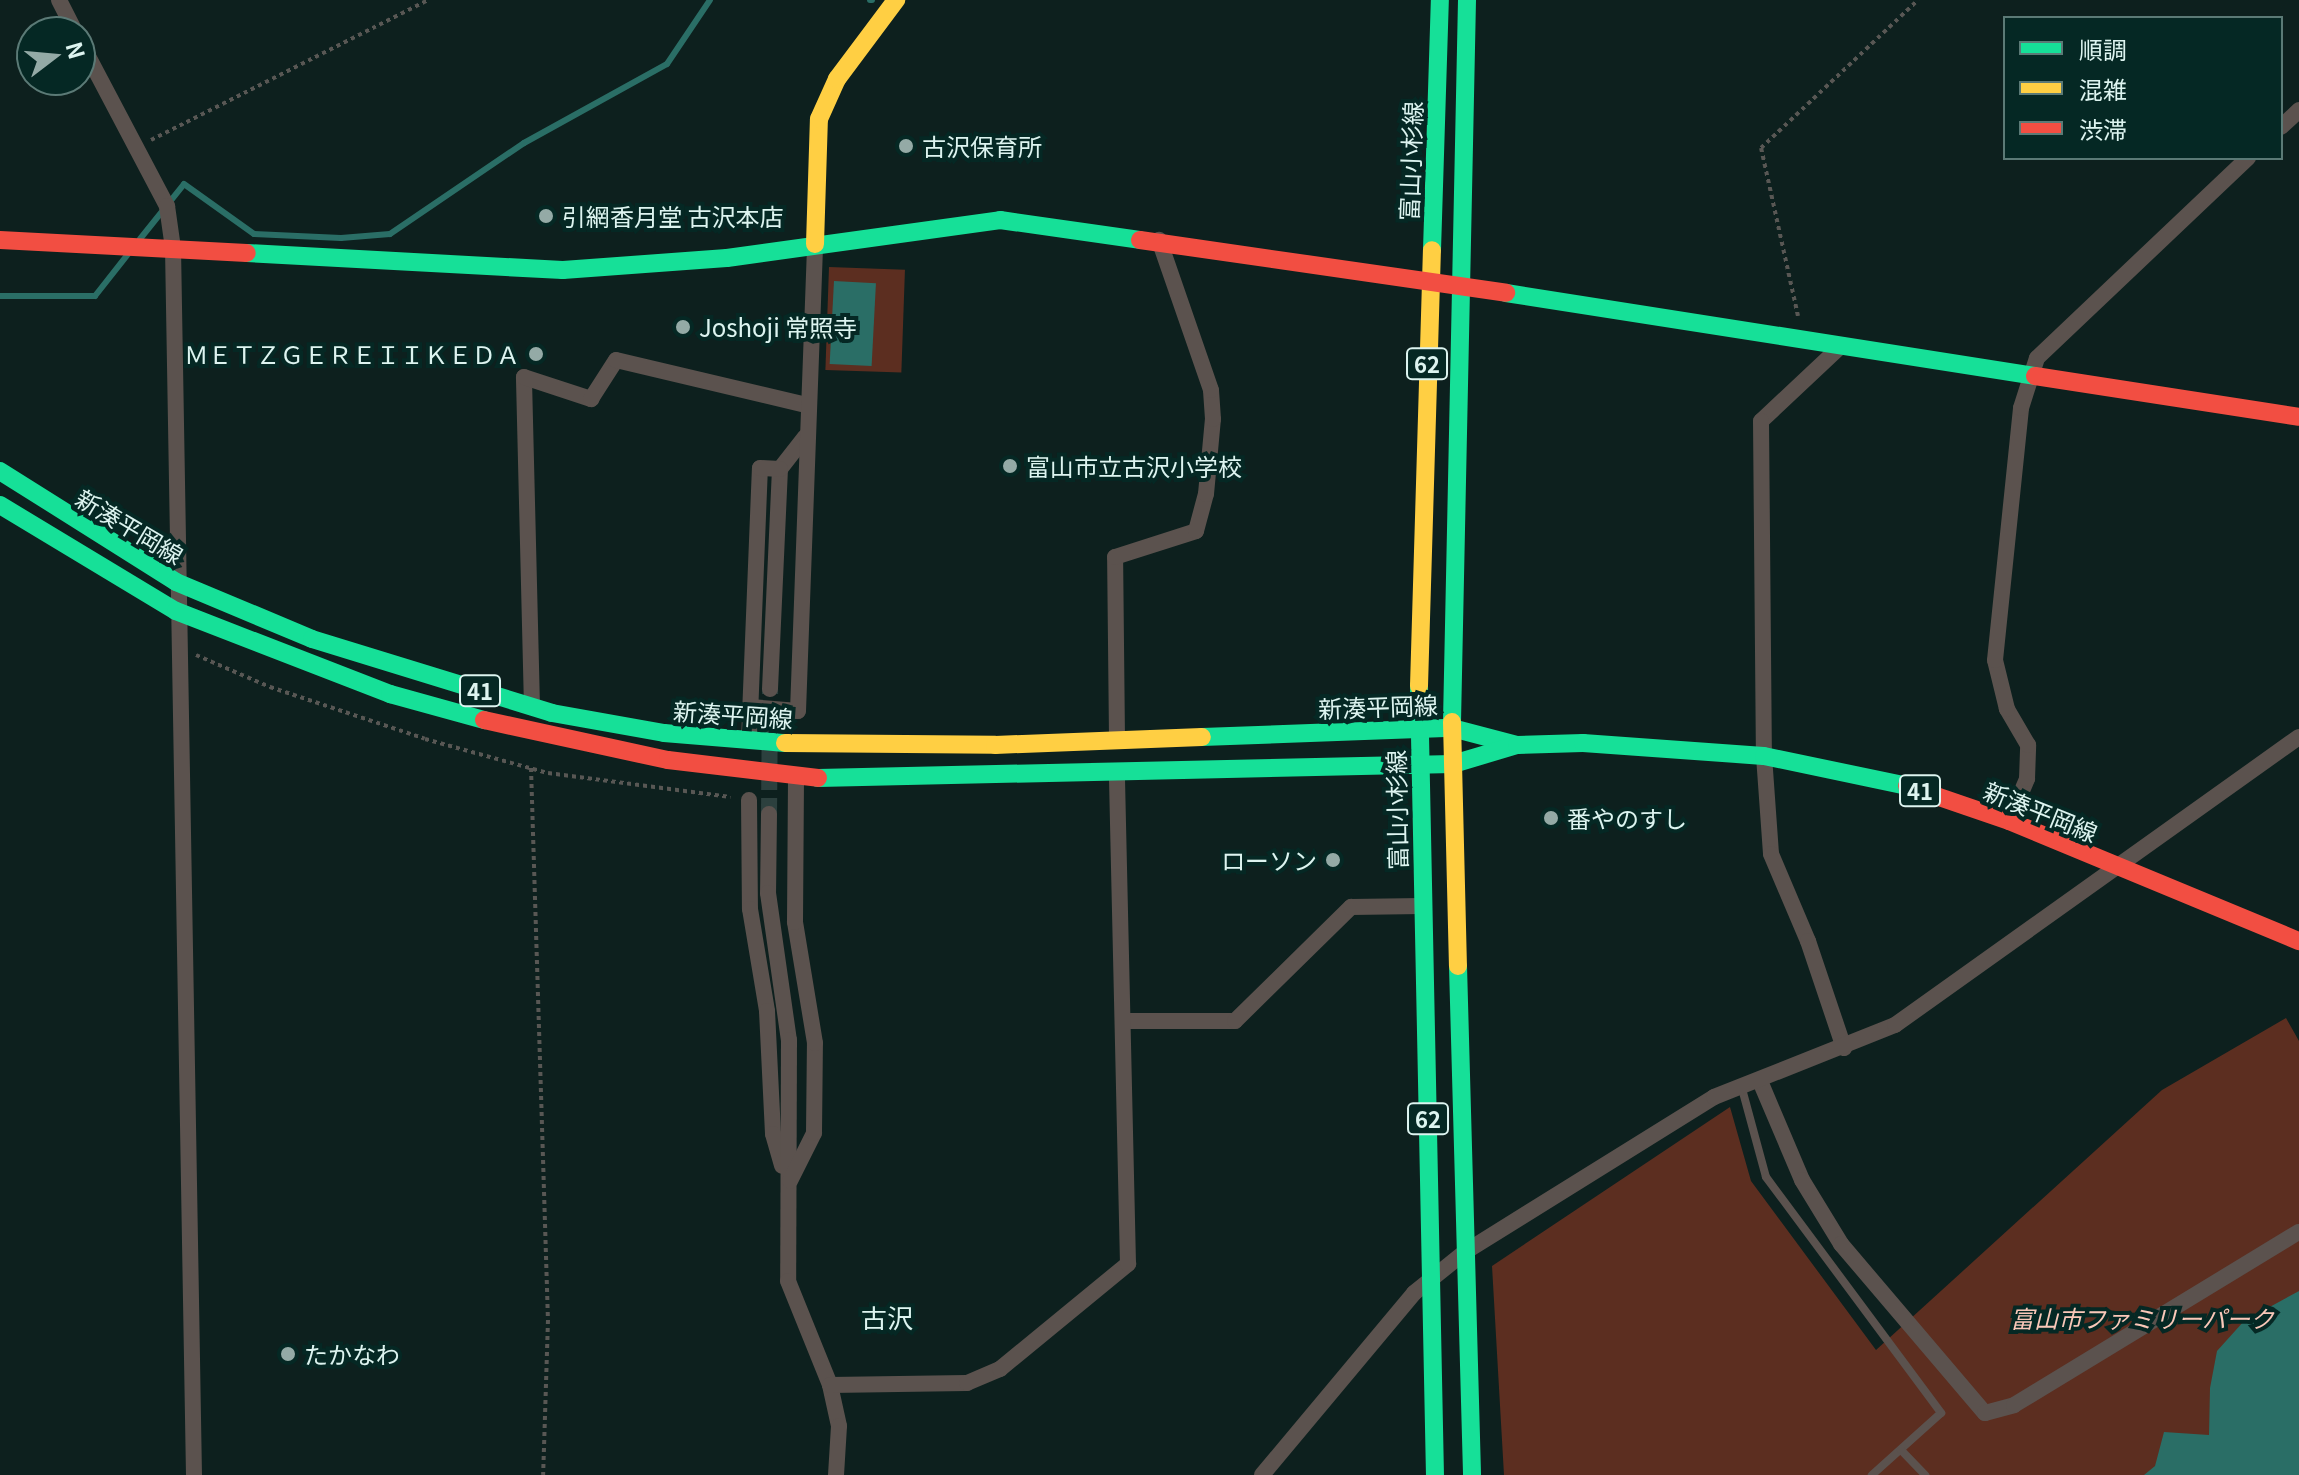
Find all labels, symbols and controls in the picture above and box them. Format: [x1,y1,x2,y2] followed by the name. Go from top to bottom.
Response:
[16,16,96,96] north arrow
[2003,16,2283,160] legend
[2079,31,2127,66] text: 順調
[59,38,95,62] text: N
[2079,71,2127,106] text: 混雑
[1394,101,1426,221] street label: 富山小杉線
[2079,111,2127,146] text: 渋滞
[922,132,1042,160] place label: 古沢保育所
[897,137,915,155] marker: 古沢保育所
[562,202,783,230] place label: 引網香月堂 古沢本店
[537,207,555,225] marker: 引網香月堂 古沢本店
[699,313,857,341] place label: Joshoji 常照寺
[674,318,692,336] marker: Joshoji 常照寺
[184,340,520,368] place label: ＭＥＴＺＧＥＲＥＩＩＫＥＤＡ
[527,345,545,363] marker: ＭＥＴＺＧＥＲＥＩＩＫＥＤＡ
[1405,346,1449,382] road number: 62
[1026,452,1242,480] place label: 富山市立古沢小学校
[1001,457,1019,475] marker: 富山市立古沢小学校
[71,483,189,569] street label: 新湊平岡線
[458,673,502,709] road number: 41
[1318,690,1438,722] street label: 新湊平岡線
[672,695,794,733] street label: 新湊平岡線
[1381,750,1411,870] street label: 富山小杉線
[1898,773,1942,809] road number: 41
[1980,775,2102,847] street label: 新湊平岡線
[1567,804,1687,832] place label: 番やのすし
[1542,809,1560,827] marker: 番やのすし
[1221,846,1317,874] place label: ローソン
[1324,851,1342,869] marker: ローソン
[1406,1101,1450,1137] road number: 62
[861,1301,913,1333] district label: 古沢
[2010,1304,2274,1332] park label: 富山市ファミリーパーク
[304,1340,400,1368] place label: たかなわ
[279,1345,297,1363] marker: たかなわ

